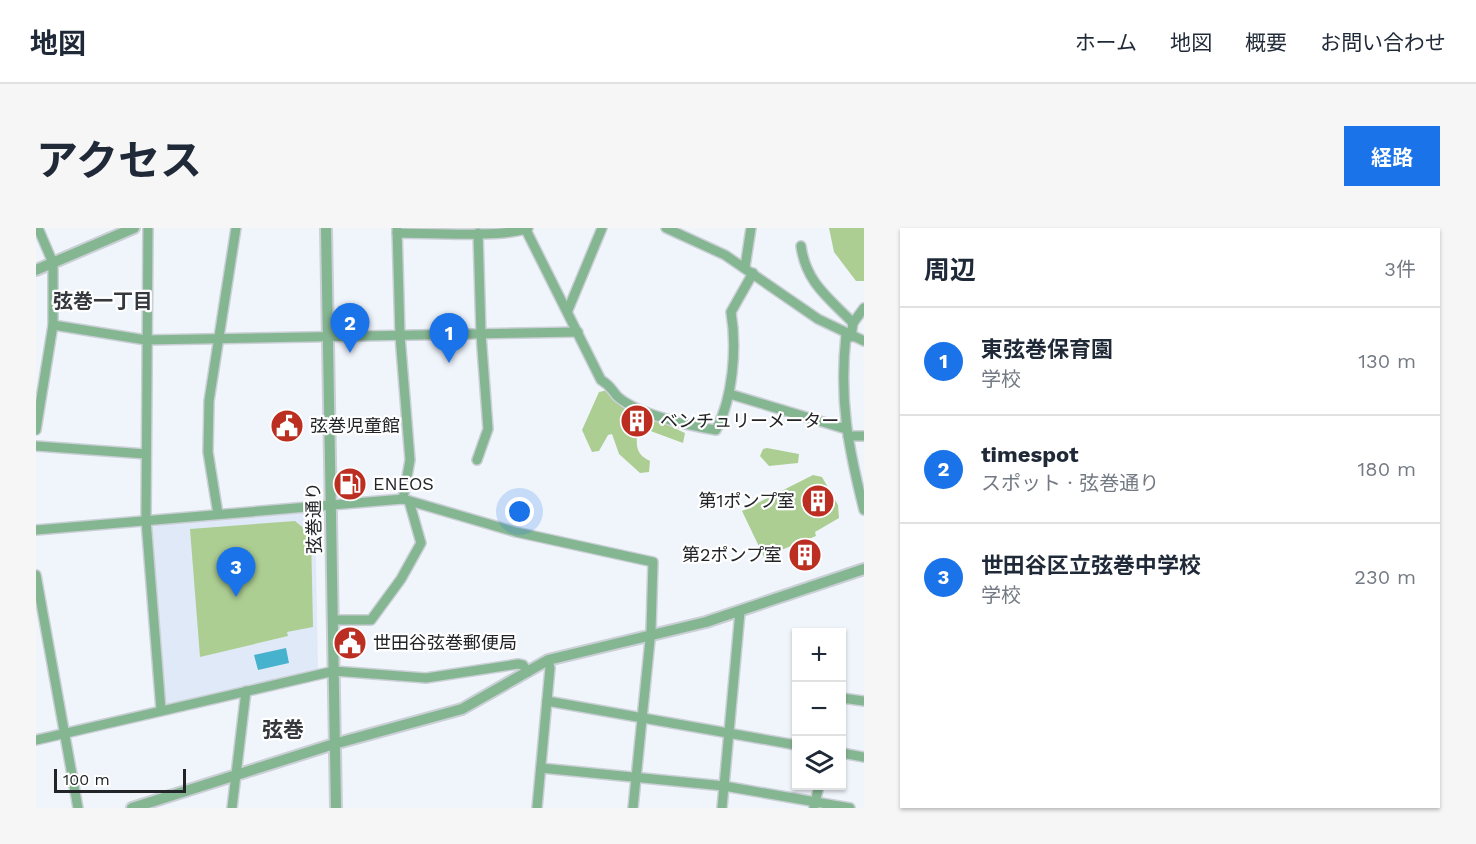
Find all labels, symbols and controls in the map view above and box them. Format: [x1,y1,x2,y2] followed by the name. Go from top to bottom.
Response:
[30,27,86,60] text: 地図
[1075,30,1137,55] text: ホーム
[1170,30,1212,55] text: 地図
[1245,30,1287,55] text: 概要
[1320,30,1446,55] text: お問い合わせ
[1344,126,1440,186] button: 経路
[36,136,202,185] text: アクセス
[924,255,976,285] text: 周辺
[1384,257,1416,281] text: 3件
[53,289,153,313] district label: 弦巻一丁目
[330,304,370,353] pin: 2
[430,314,468,363] pin: 1
[981,337,1113,362] text: 東弦巻保育園
[939,349,948,373] text: 1
[1358,349,1416,373] text: 130 m
[981,367,1021,391] text: 学校
[619,403,655,439] building icon: ベンチュリーメーター
[269,408,305,444] public building icon: 弦巻児童館
[660,410,839,431] place label: ベンチュリーメーター
[310,415,400,436] place label: 弦巻児童館
[981,442,1079,467] text: timespot
[938,457,949,481] text: 2
[1358,457,1416,481] text: 180 m
[332,466,368,502] fuel station icon: ENEOS
[981,471,1159,495] text: スポット · 弦巻通り
[373,473,434,494] place label: ENEOS
[302,482,325,554] street label: 弦巻通り
[800,483,836,519] building icon: 第1ポンプ室
[699,490,795,511] place label: 第1ポンプ室
[505,497,534,526] your location
[787,537,823,573] building icon: 第2ポンプ室
[682,544,782,565] place label: 第2ポンプ室
[216,548,256,597] pin: 3
[981,553,1201,578] text: 世田谷区立弦巻中学校
[938,565,949,589] text: 3
[1354,565,1416,589] text: 230 m
[981,583,1021,607] text: 学校
[332,625,368,661] public building icon: 世田谷弦巻郵便局
[792,628,846,790] map controls
[792,628,846,682] button: +
[373,632,517,653] place label: 世田谷弦巻郵便局
[792,682,846,736] button: −
[262,717,304,742] district label: 弦巻
[792,736,846,790] button: layers
[54,766,186,794] scale bar
[63,770,110,789] text: 100 m

